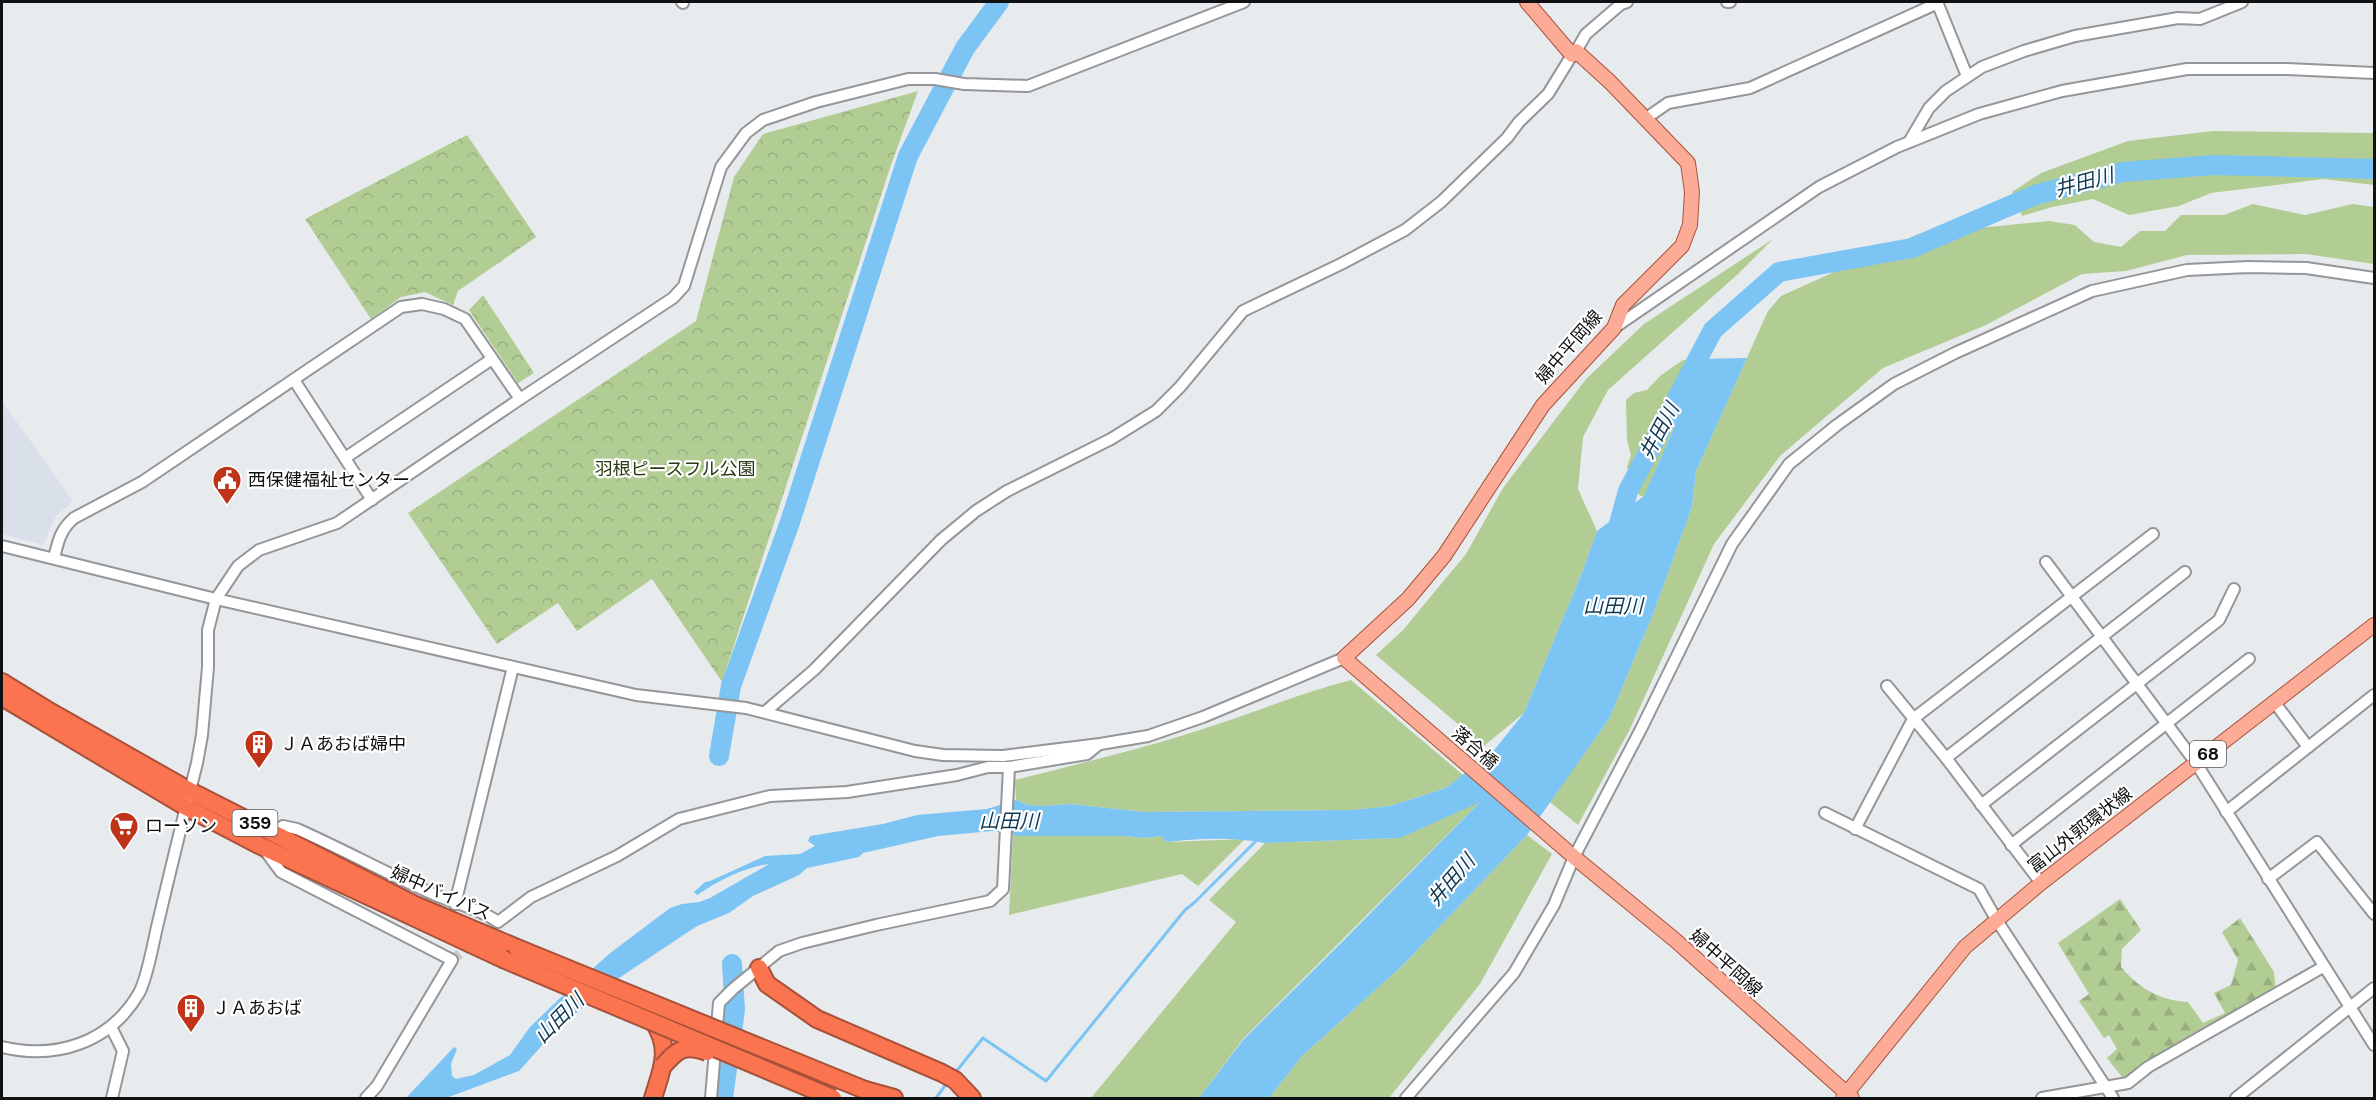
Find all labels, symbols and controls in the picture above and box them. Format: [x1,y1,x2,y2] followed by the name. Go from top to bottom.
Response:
[2052,162,2118,201] water label: 井田川
[1531,306,1606,388] street label: 婦中平岡線
[1634,397,1685,463] water label: 井田川
[594,458,756,479] park label: 羽根ピースフル公園
[211,464,243,506] public building icon: 西保健福祉センター
[248,469,410,490] place label: 西保健福祉センター
[1583,594,1645,618] water label: 山田川
[1448,722,1503,773] street label: 落合橋
[243,728,275,770] building icon: ＪＡあおば婦中
[280,733,406,754] place label: ＪＡあおば婦中
[2190,741,2226,767] road number: 68
[2024,783,2136,877] street label: 富山外郭環状線
[979,809,1041,833] water label: 山田川
[108,810,140,852] supermarket icon: ローソン
[232,810,278,836] road number: 359
[145,815,217,836] place label: ローソン
[1422,848,1481,911] water label: 井田川
[388,861,495,924] street label: 婦中バイパス
[1686,925,1767,1001] street label: 婦中平岡線
[529,987,590,1048] water label: 山田川
[175,992,207,1034] building icon: ＪＡあおば
[212,997,302,1018] place label: ＪＡあおば

